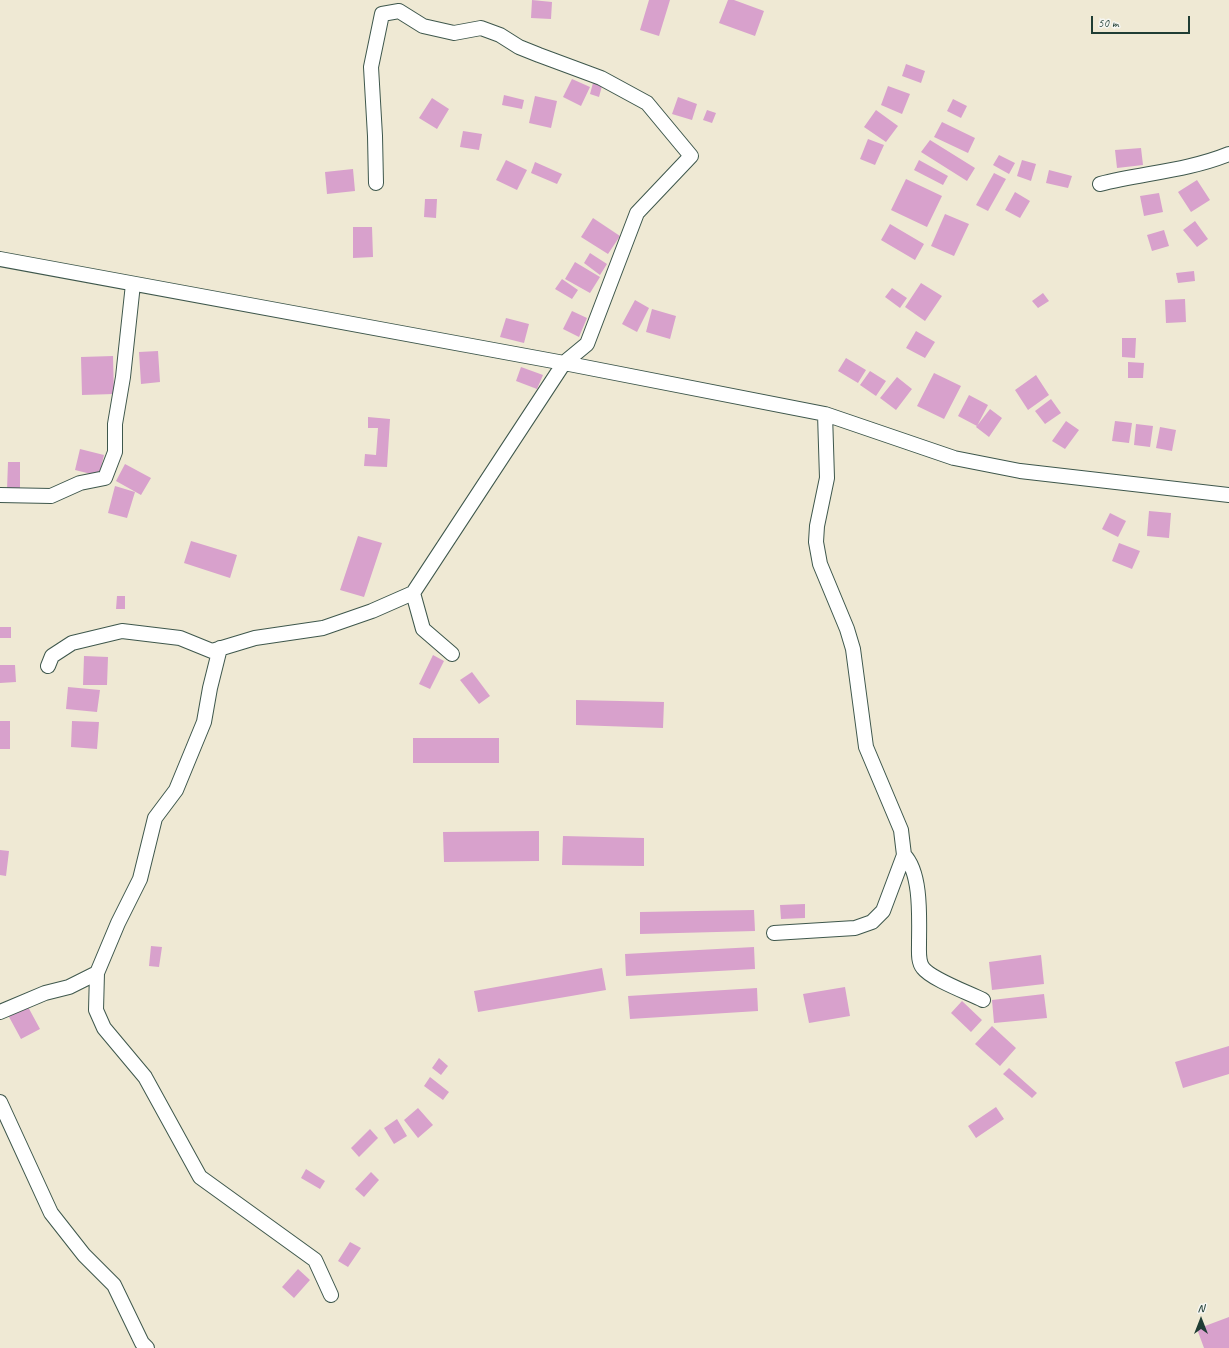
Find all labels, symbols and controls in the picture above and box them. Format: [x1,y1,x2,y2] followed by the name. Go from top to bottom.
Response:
[1093,8,1192,34] scale bar
[1098,15,1118,31] text: 50 m
[1181,1300,1221,1340] north arrow
[1198,1301,1204,1315] text: N

